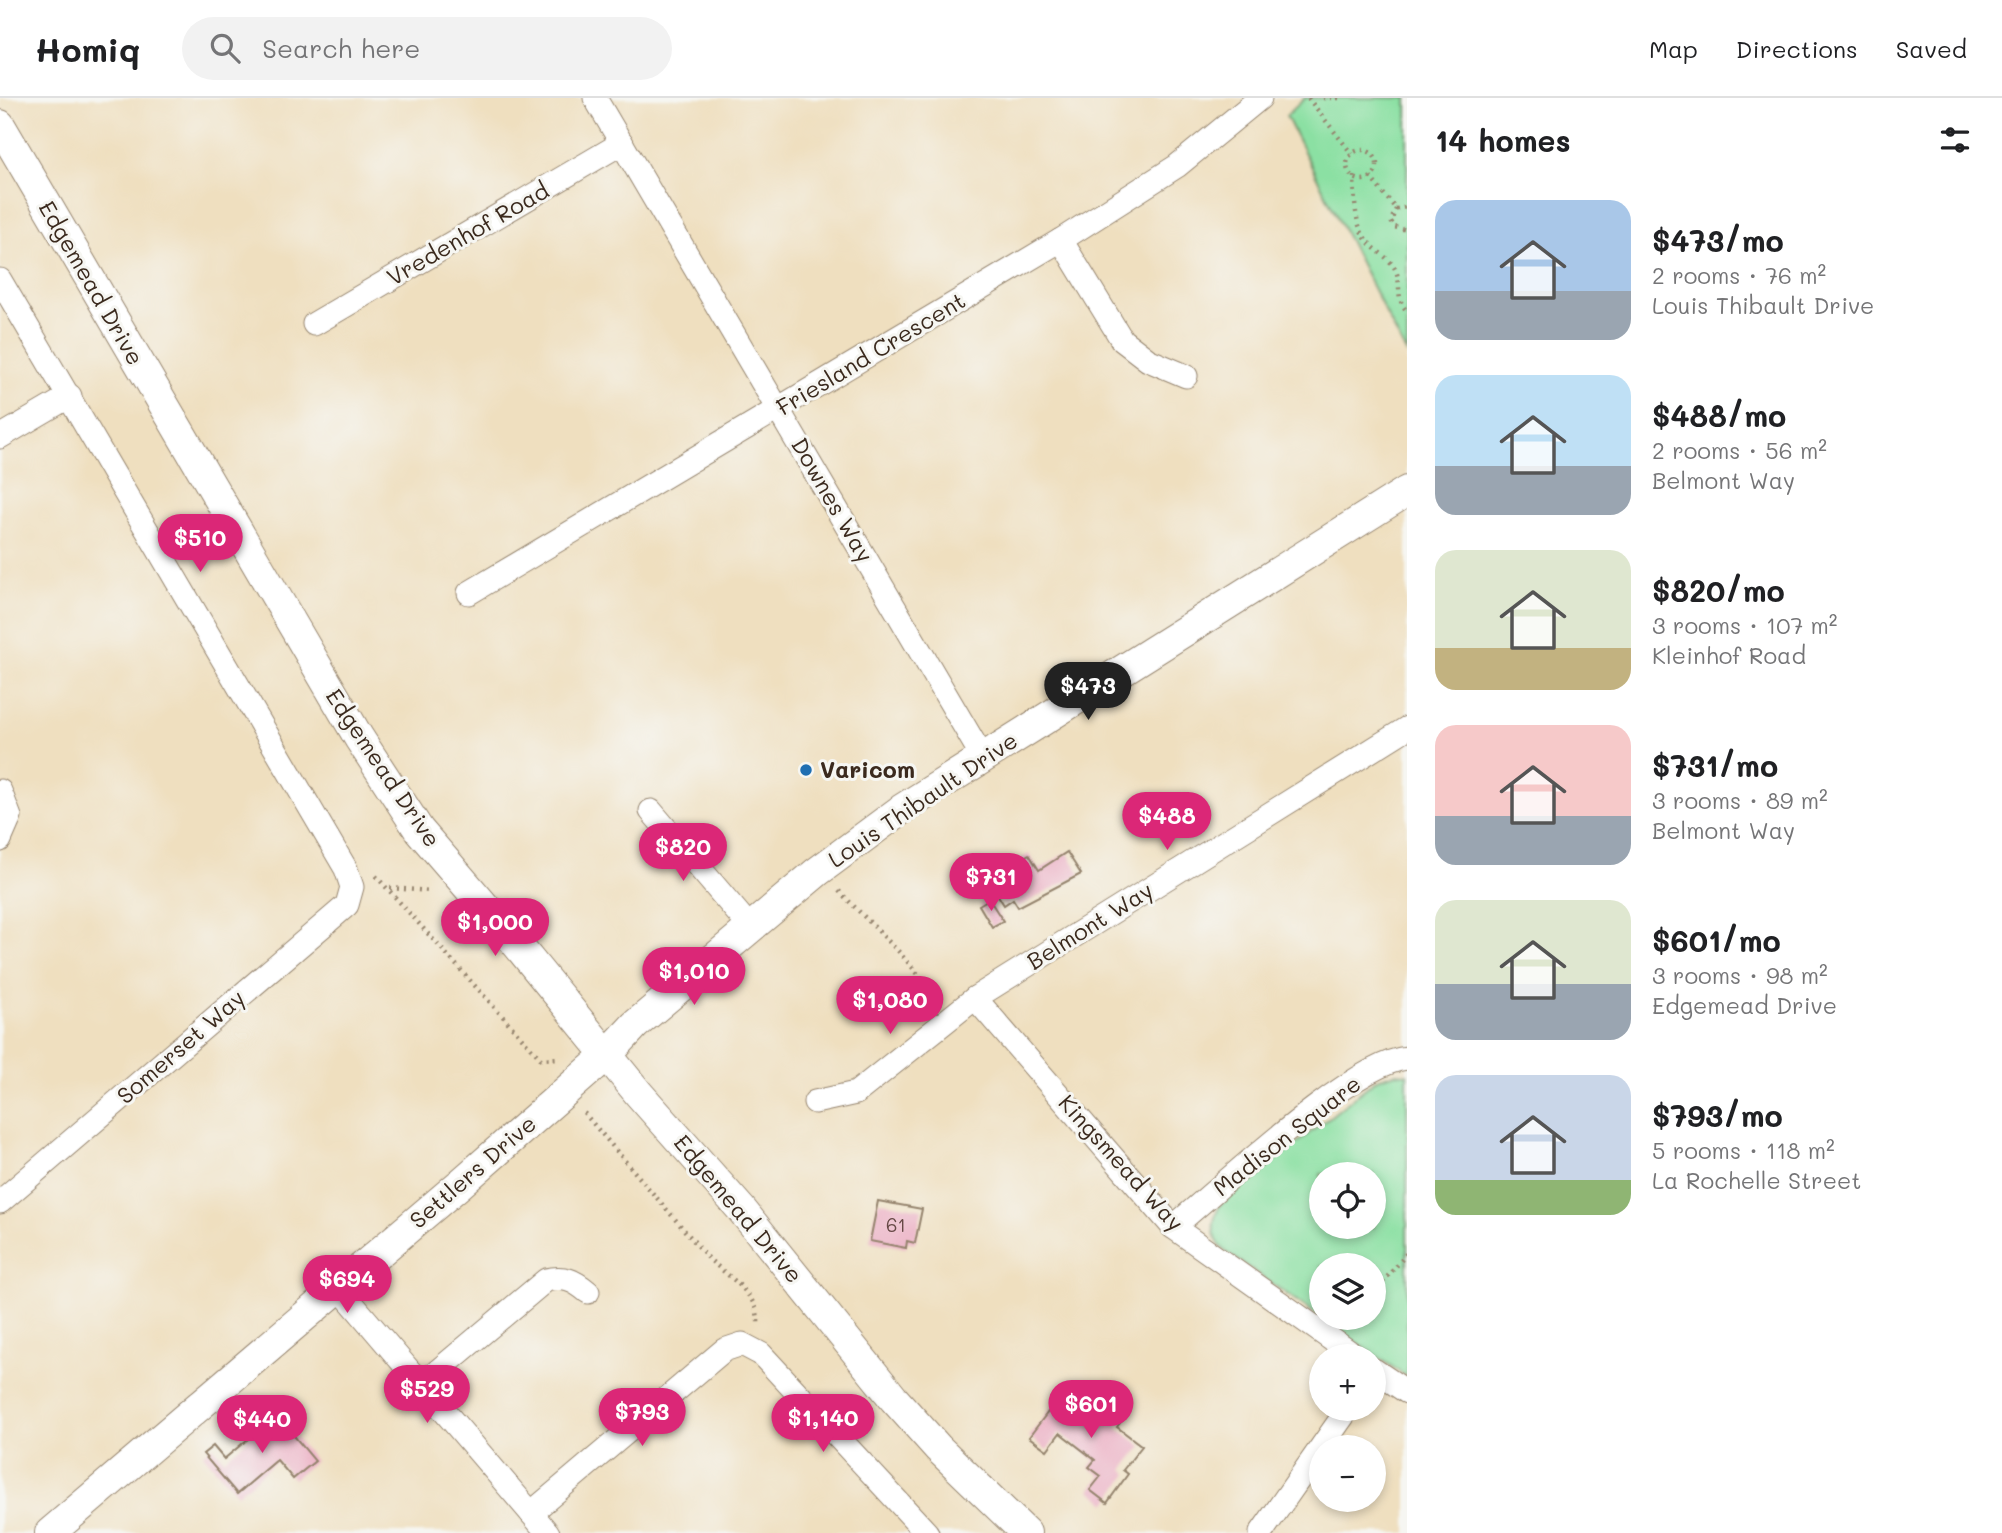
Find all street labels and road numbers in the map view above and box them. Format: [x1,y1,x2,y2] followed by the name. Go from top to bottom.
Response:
[381,175,554,292] street label: Vredenhof Road
[33,195,151,370] street label: Edgemead Drive
[770,285,971,422] street label: Friesland Crescent
[785,432,881,567] street label: Downes Way
[320,682,448,853] street label: Edgemead Drive
[822,725,1023,874] street label: Louis Thibault Drive
[1021,875,1158,976] street label: Belmont Way
[110,982,251,1110] street label: Somerset Way
[1206,1068,1366,1202] street label: Madison Square
[1053,1088,1191,1237] street label: Kingsmead Way
[403,1108,542,1234] street label: Settlers Drive
[668,1128,810,1289] street label: Edgemead Drive

